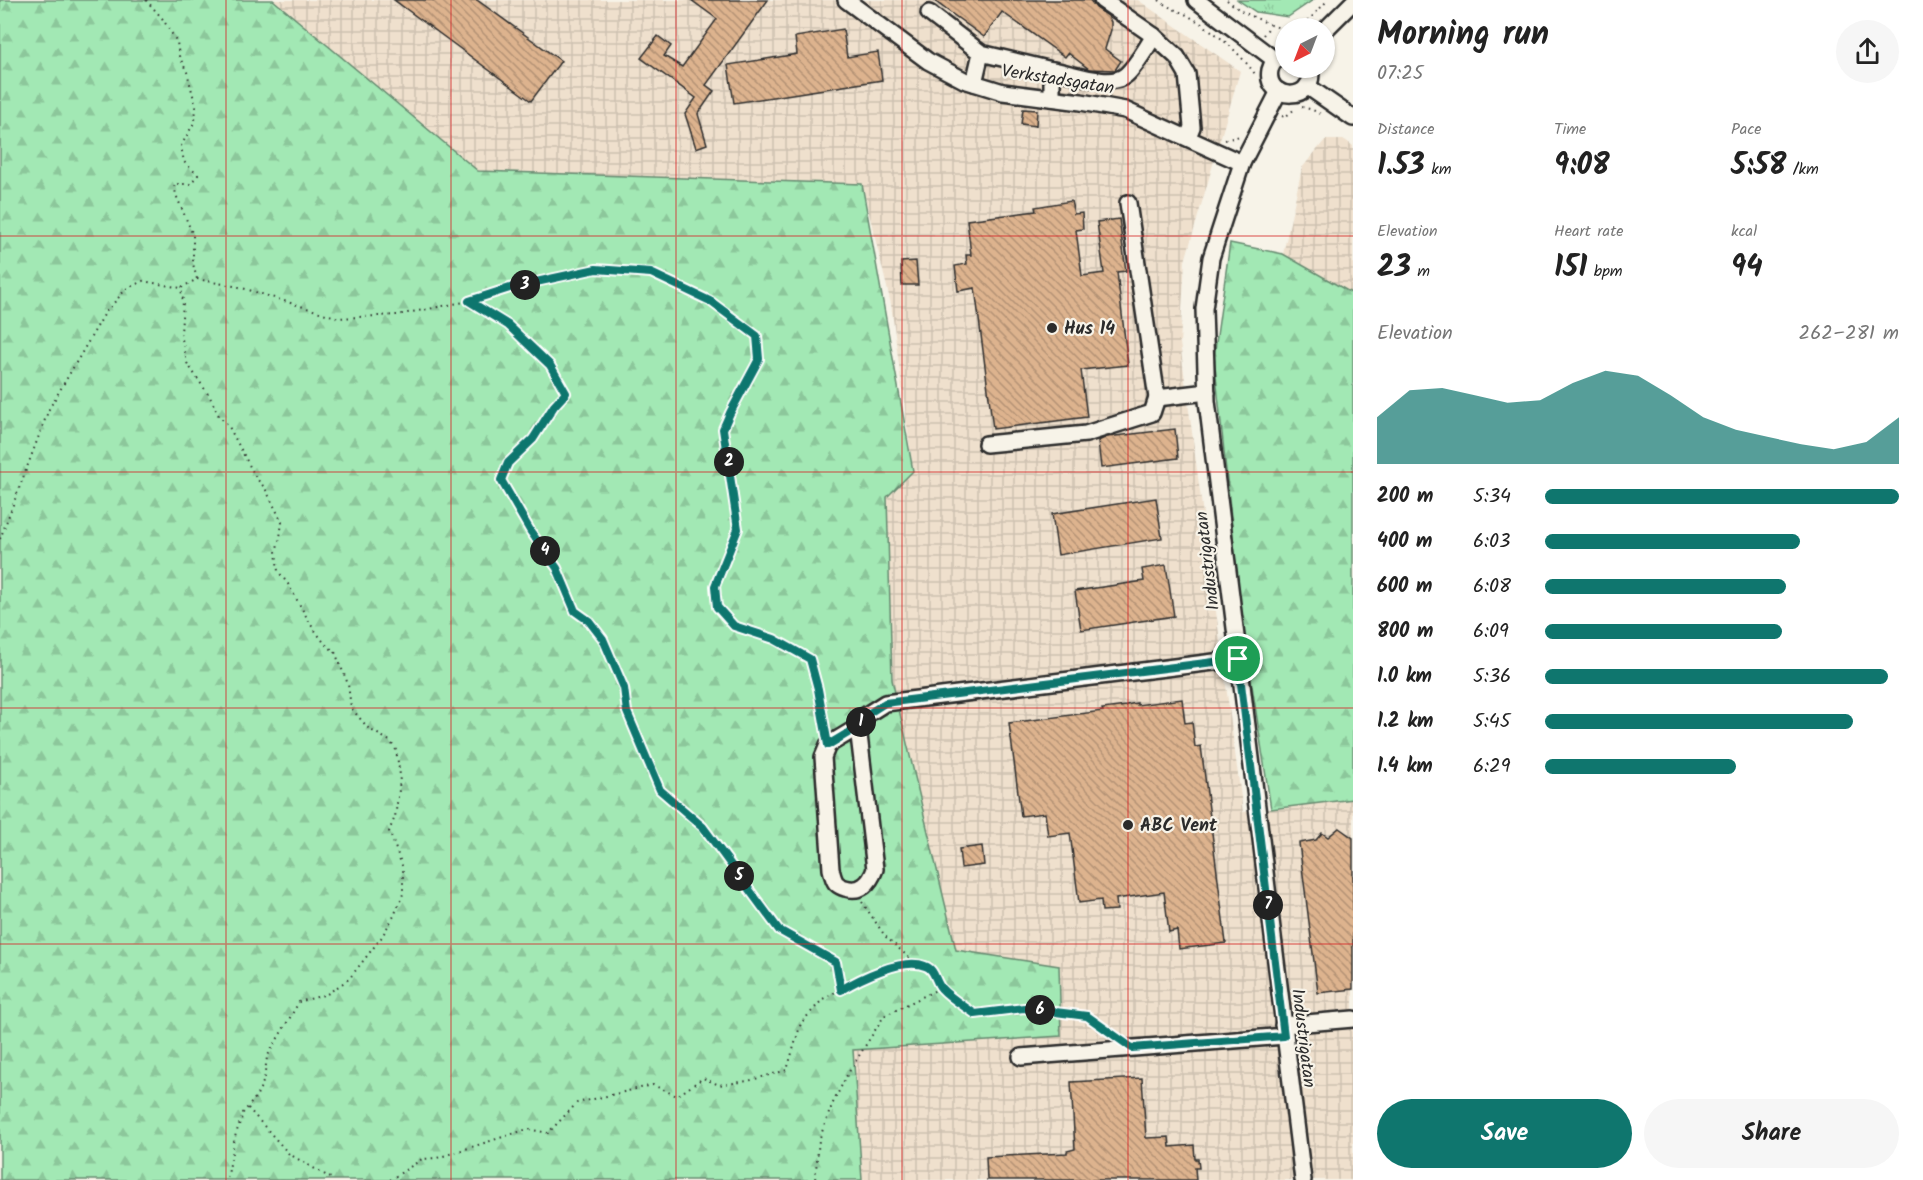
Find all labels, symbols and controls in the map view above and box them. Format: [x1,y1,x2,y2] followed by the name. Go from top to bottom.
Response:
[1377,9,1549,62] text: Morning run
[1275,18,1335,78] north arrow
[1275,18,1335,78] map controls
[1836,20,1899,83] button: share
[999,57,1116,104] street label: Verkstadsgatan
[1377,58,1424,90] text: 07:25
[1377,117,1435,142] text: Distance
[1554,117,1586,142] text: Time
[1731,117,1762,142] text: Pace
[1377,142,1425,190] text: 1.53
[1554,142,1610,190] text: 9:08
[1731,142,1786,190] text: 5:58
[1425,157,1451,182] text: km
[1786,157,1819,182] text: /km
[1377,219,1438,244] text: Elevation
[1554,219,1624,244] text: Heart rate
[1731,219,1757,244] text: kcal
[1377,244,1411,292] text: 23
[1554,244,1587,292] text: 151
[1731,244,1763,292] text: 94
[1411,259,1430,284] text: m
[1587,259,1623,284] text: bpm
[510,270,540,300] pin: 3
[521,272,529,297] text: 3
[1064,315,1115,344] place label: Hus 14
[1377,318,1453,350] text: Elevation
[1799,318,1899,350] text: 262–281 m
[1045,321,1059,335] marker: Hus 14
[714,447,744,477] pin: 2
[724,449,734,474] text: 2
[1377,481,1433,513] text: 200 m
[1473,481,1511,513] text: 5:34
[1188,510,1229,612] street label: Industrigatan
[1377,526,1433,558] text: 400 m
[1473,526,1510,558] text: 6:03
[530,536,560,566] pin: 4
[541,538,549,563] text: 4
[1377,571,1432,603] text: 600 m
[1473,571,1511,603] text: 6:08
[1377,616,1433,648] text: 800 m
[1473,616,1509,648] text: 6:09
[1212,633,1263,684] pin
[1221,642,1254,675] icon: arrive
[1377,661,1432,693] text: 1.0 km
[1473,661,1511,693] text: 5:36
[1377,706,1433,738] text: 1.2 km
[1473,706,1510,738] text: 5:45
[846,707,876,737] pin: 1
[859,709,863,734] text: 1
[1377,751,1433,783] text: 1.4 km
[1473,751,1510,783] text: 6:29
[1140,812,1218,841] place label: ABC Vent
[1121,818,1135,832] marker: ABC Vent
[724,861,754,891] pin: 5
[735,863,743,888] text: 5
[1253,890,1283,920] pin: 7
[1264,892,1272,917] text: 7
[1282,987,1323,1089] street label: Industrigatan
[1025,995,1055,1025] pin: 6
[1036,997,1044,1022] text: 6
[1377,1099,1632,1168] button: Save
[1644,1099,1899,1168] button: Share

